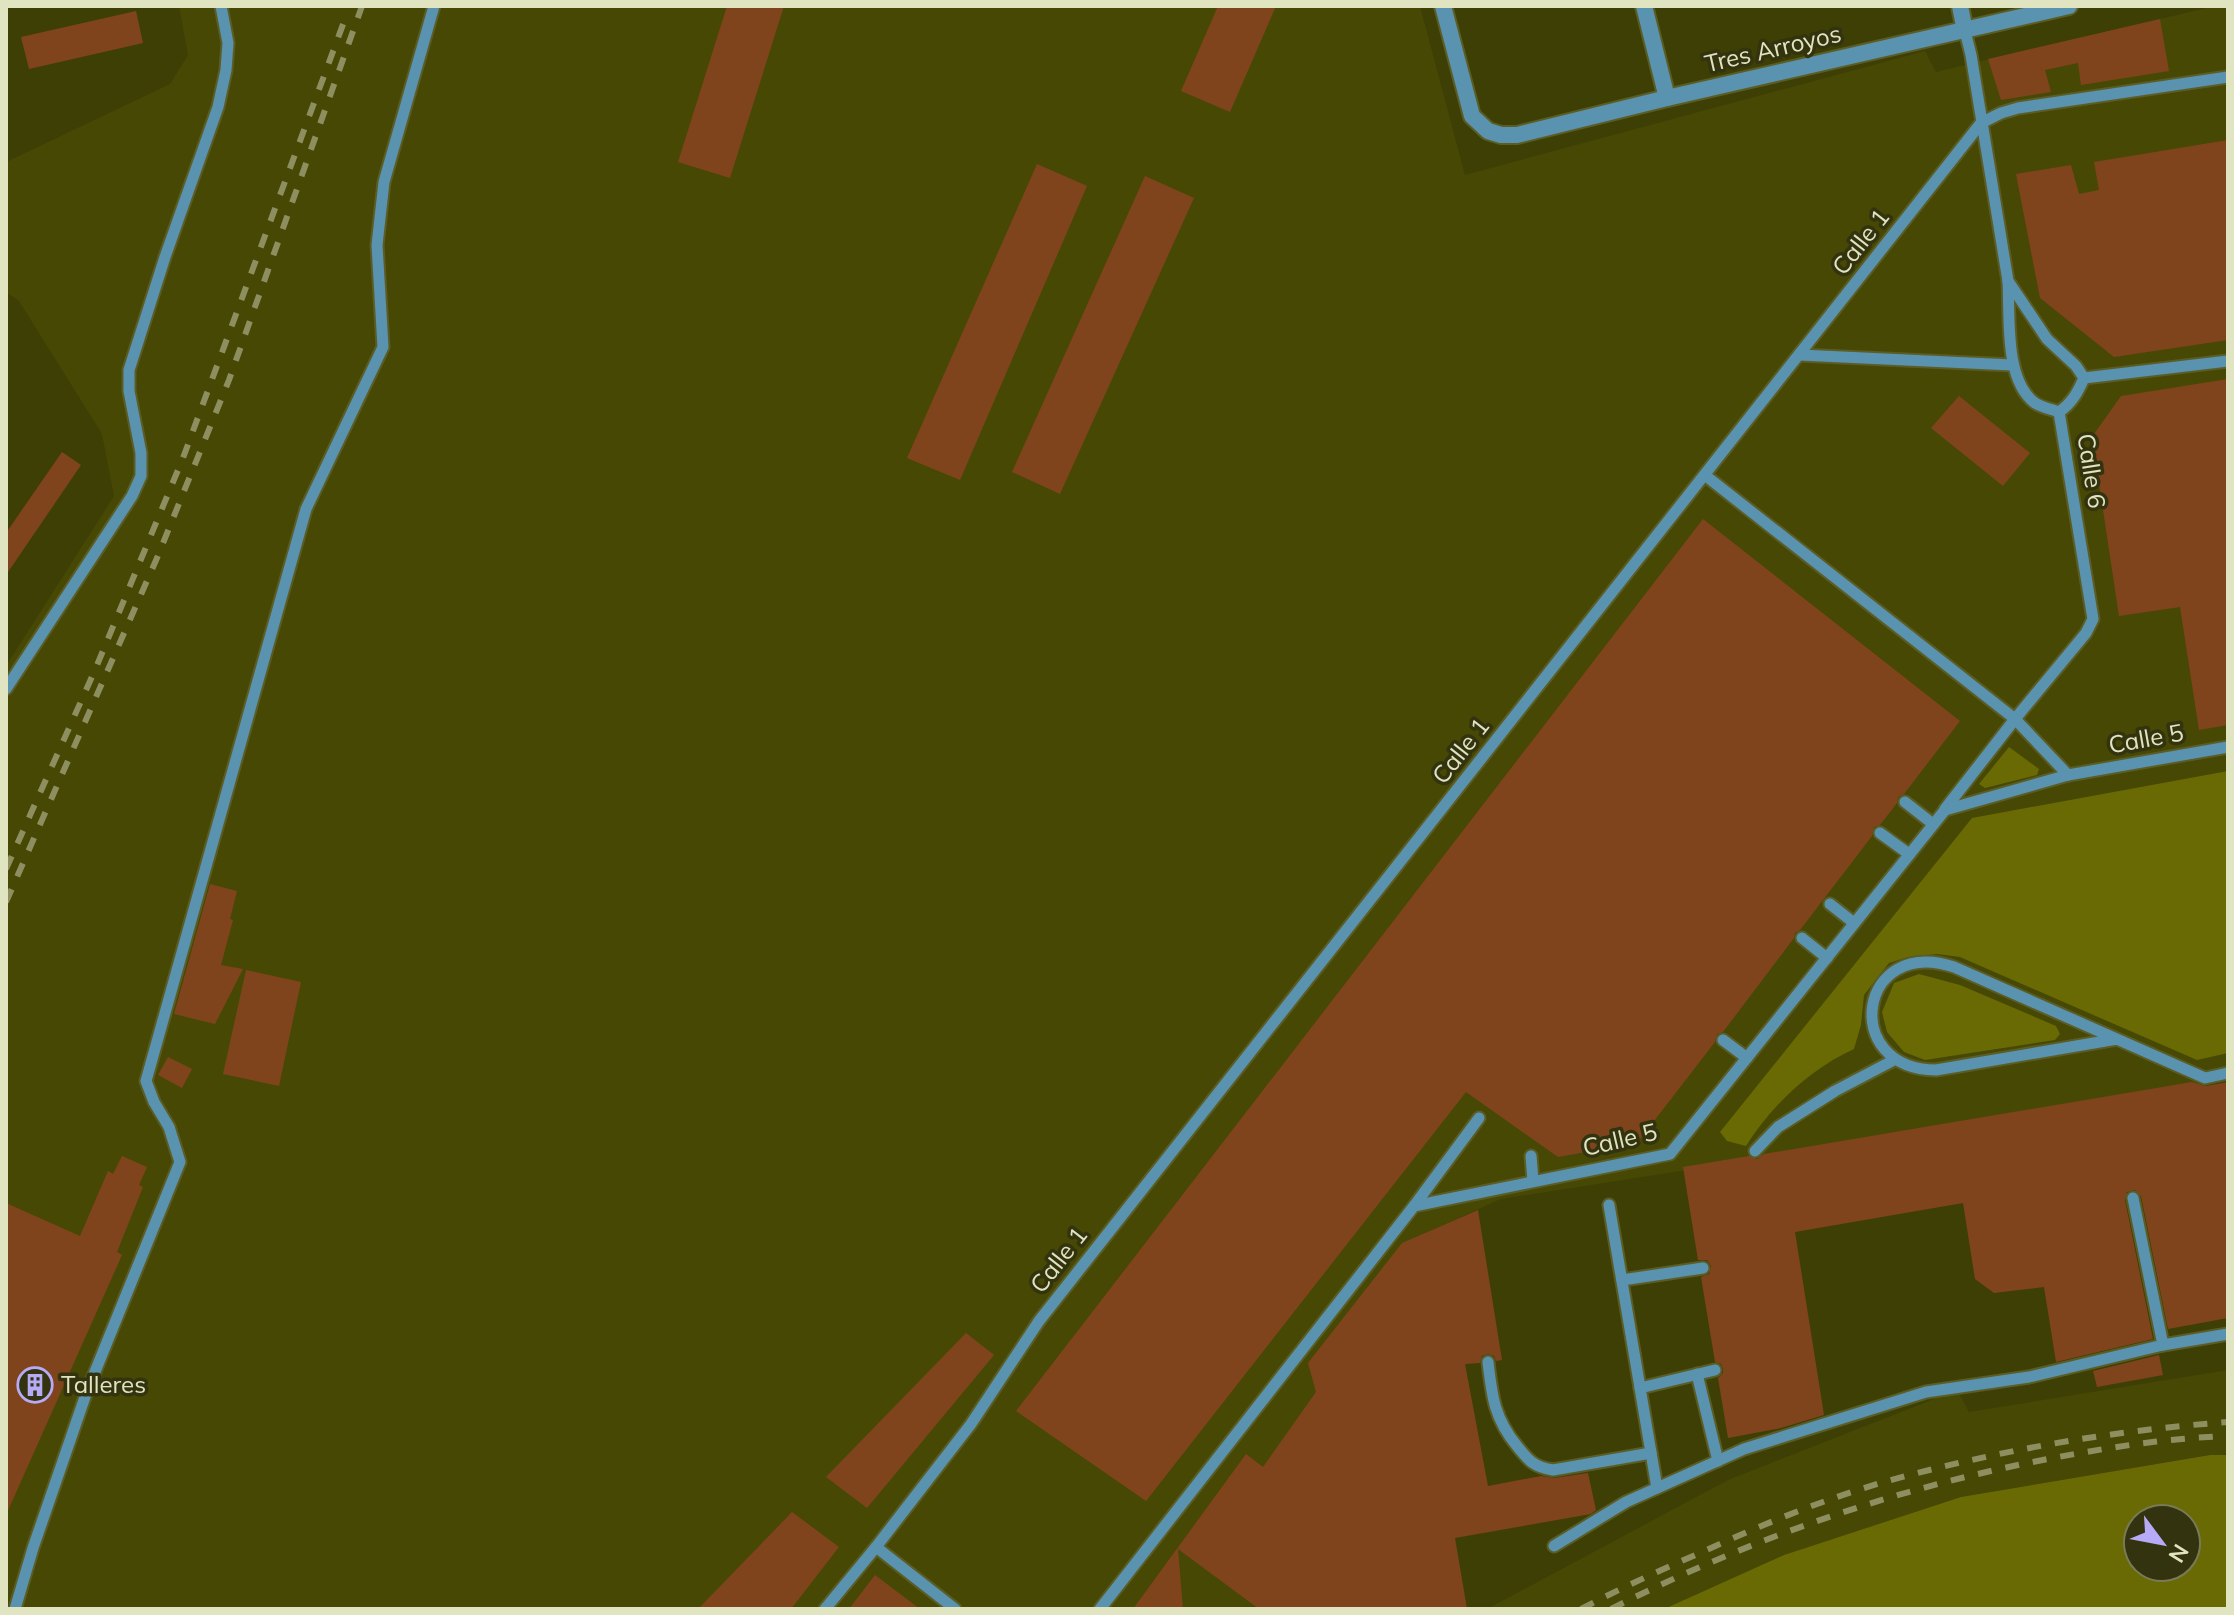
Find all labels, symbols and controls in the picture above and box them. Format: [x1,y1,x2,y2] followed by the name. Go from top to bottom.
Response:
[1702,18,1844,78] street label: Tres Arroyos
[1825,202,1895,280] street label: Calle 1
[2071,431,2113,511] street label: Calle 6
[1425,711,1495,789] street label: Calle 1
[2106,717,2186,759] street label: Calle 5
[1580,1116,1660,1162] street label: Calle 5
[1023,1220,1093,1298] street label: Calle 1
[16,1366,54,1404] building icon: Talleres
[61,1369,146,1399] place label: Talleres
[2122,1503,2202,1583] north arrow
[2163,1539,2195,1568] text: N

